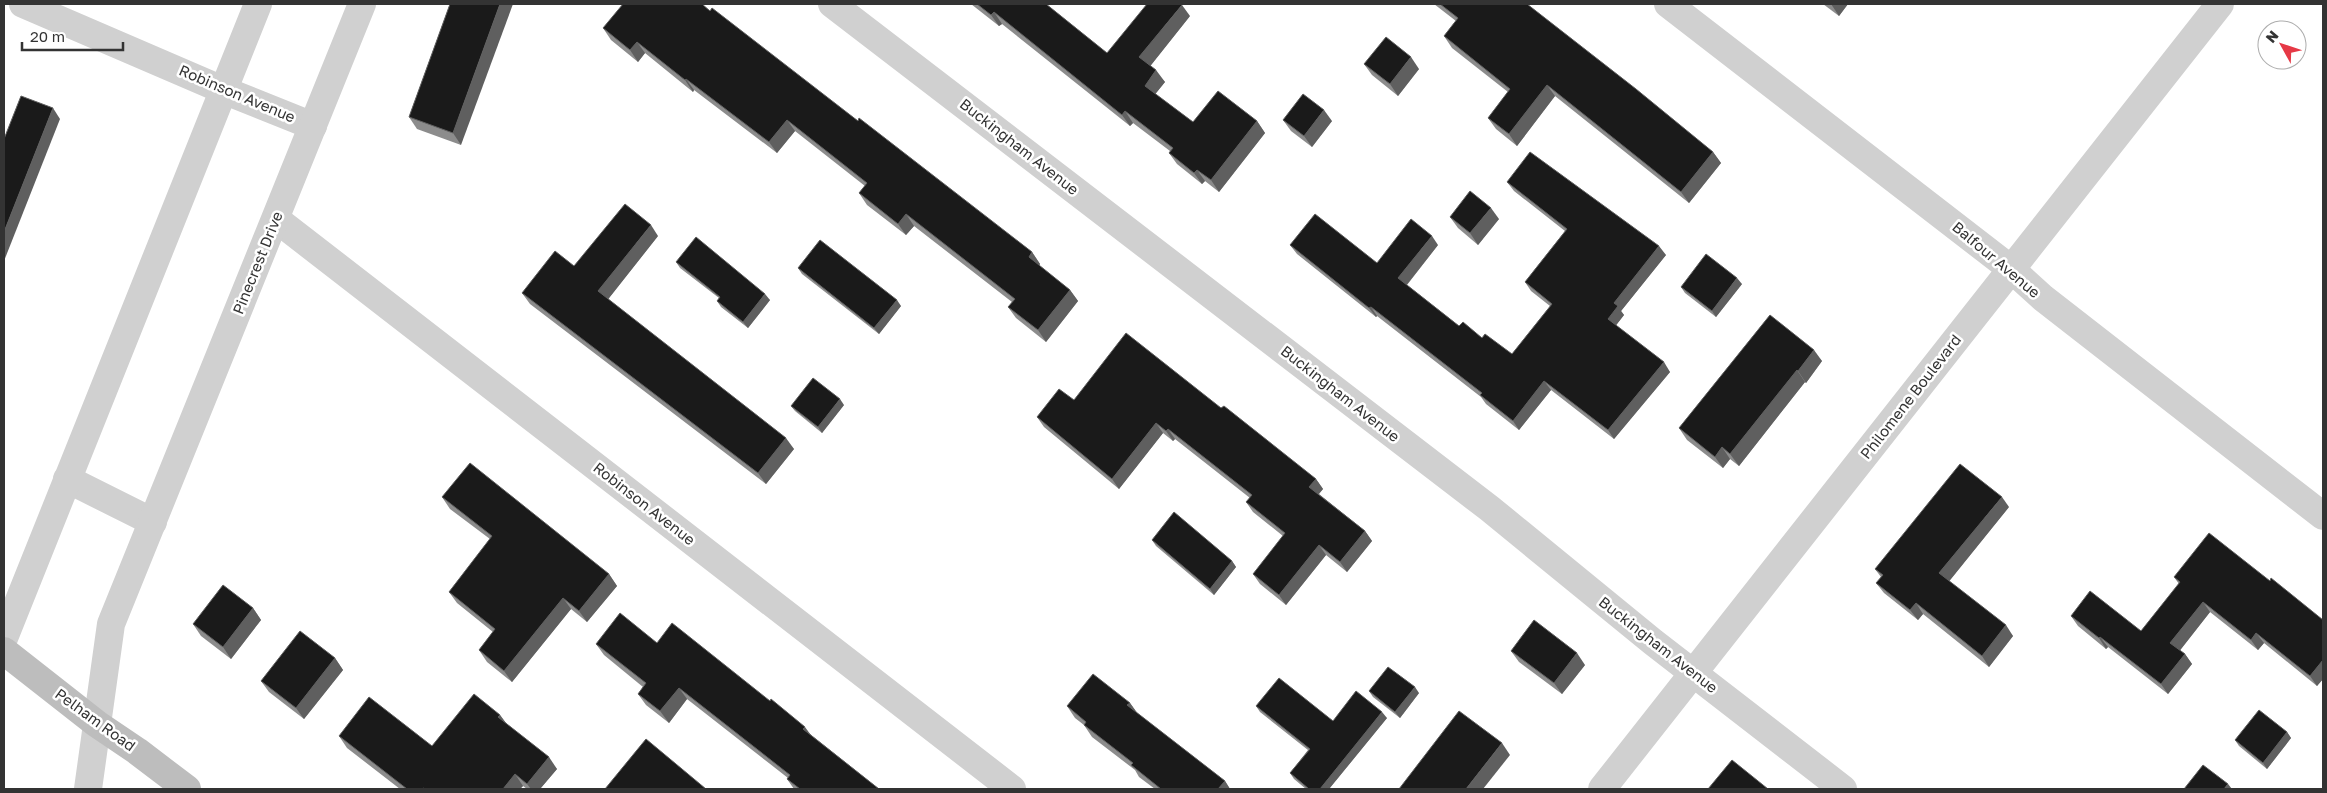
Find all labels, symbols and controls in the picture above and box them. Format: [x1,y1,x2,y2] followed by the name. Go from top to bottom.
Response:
[22,20,124,52] scale bar
[2257,20,2307,70] north arrow
[30,27,65,45] text: 20 m
[2262,27,2282,46] text: N
[177,60,298,126] street label: Robinson Avenue
[957,94,1083,198] street label: Buckingham Avenue
[228,208,286,317] street label: Pinecrest Drive
[1949,217,2044,301] street label: Balfour Avenue
[1856,331,1964,462] street label: Philomene Boulevard
[1278,341,1404,445] street label: Buckingham Avenue
[590,458,699,549] street label: Robinson Avenue
[1596,592,1722,696] street label: Buckingham Avenue
[52,684,139,754] street label: Pelham Road

